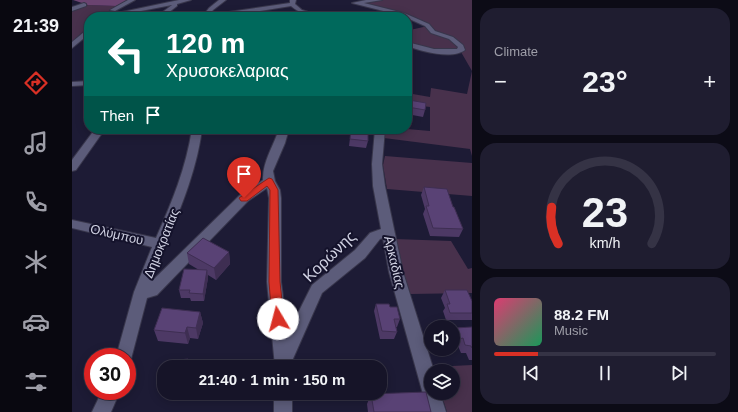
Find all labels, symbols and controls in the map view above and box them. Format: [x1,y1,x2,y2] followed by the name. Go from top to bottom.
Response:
[13,16,59,36] text: 21:39
[100,28,152,80] icon: left
[166,28,245,59] text: 120 m
[494,44,538,59] text: Climate
[166,61,289,81] text: Χρυσοκελαριας
[582,65,628,98] text: 23°
[22,69,50,97] icon: directions
[494,69,507,94] text: −
[703,69,716,94] text: +
[142,104,164,126] icon: arrive
[100,107,134,124] text: Then
[22,129,50,157] icon: music
[227,157,261,198] pin
[233,163,255,185] icon: arrive
[22,188,50,216] icon: phone
[582,189,628,236] text: 23
[141,206,182,280] street label: Δημοκρατίας
[89,221,145,248] street label: Ολύμπου
[300,227,359,285] street label: Κορώνης
[381,234,408,290] street label: Αρκαδίας
[590,235,621,251] text: km/h
[22,248,50,276] icon: climate
[257,298,299,340] position arrow
[554,306,609,323] text: 88.2 FM
[22,308,50,336] icon: car
[424,320,460,400] map controls
[424,320,460,356] button: sound
[554,323,588,338] text: Music
[84,348,136,400] speed limit sign: 30
[520,362,542,384] icon: previous
[594,362,616,384] icon: pause
[668,362,690,384] icon: next
[424,364,460,400] button: layers
[22,368,50,396] icon: filters
[199,371,345,388] text: 21:40 · 1 min · 150 m

